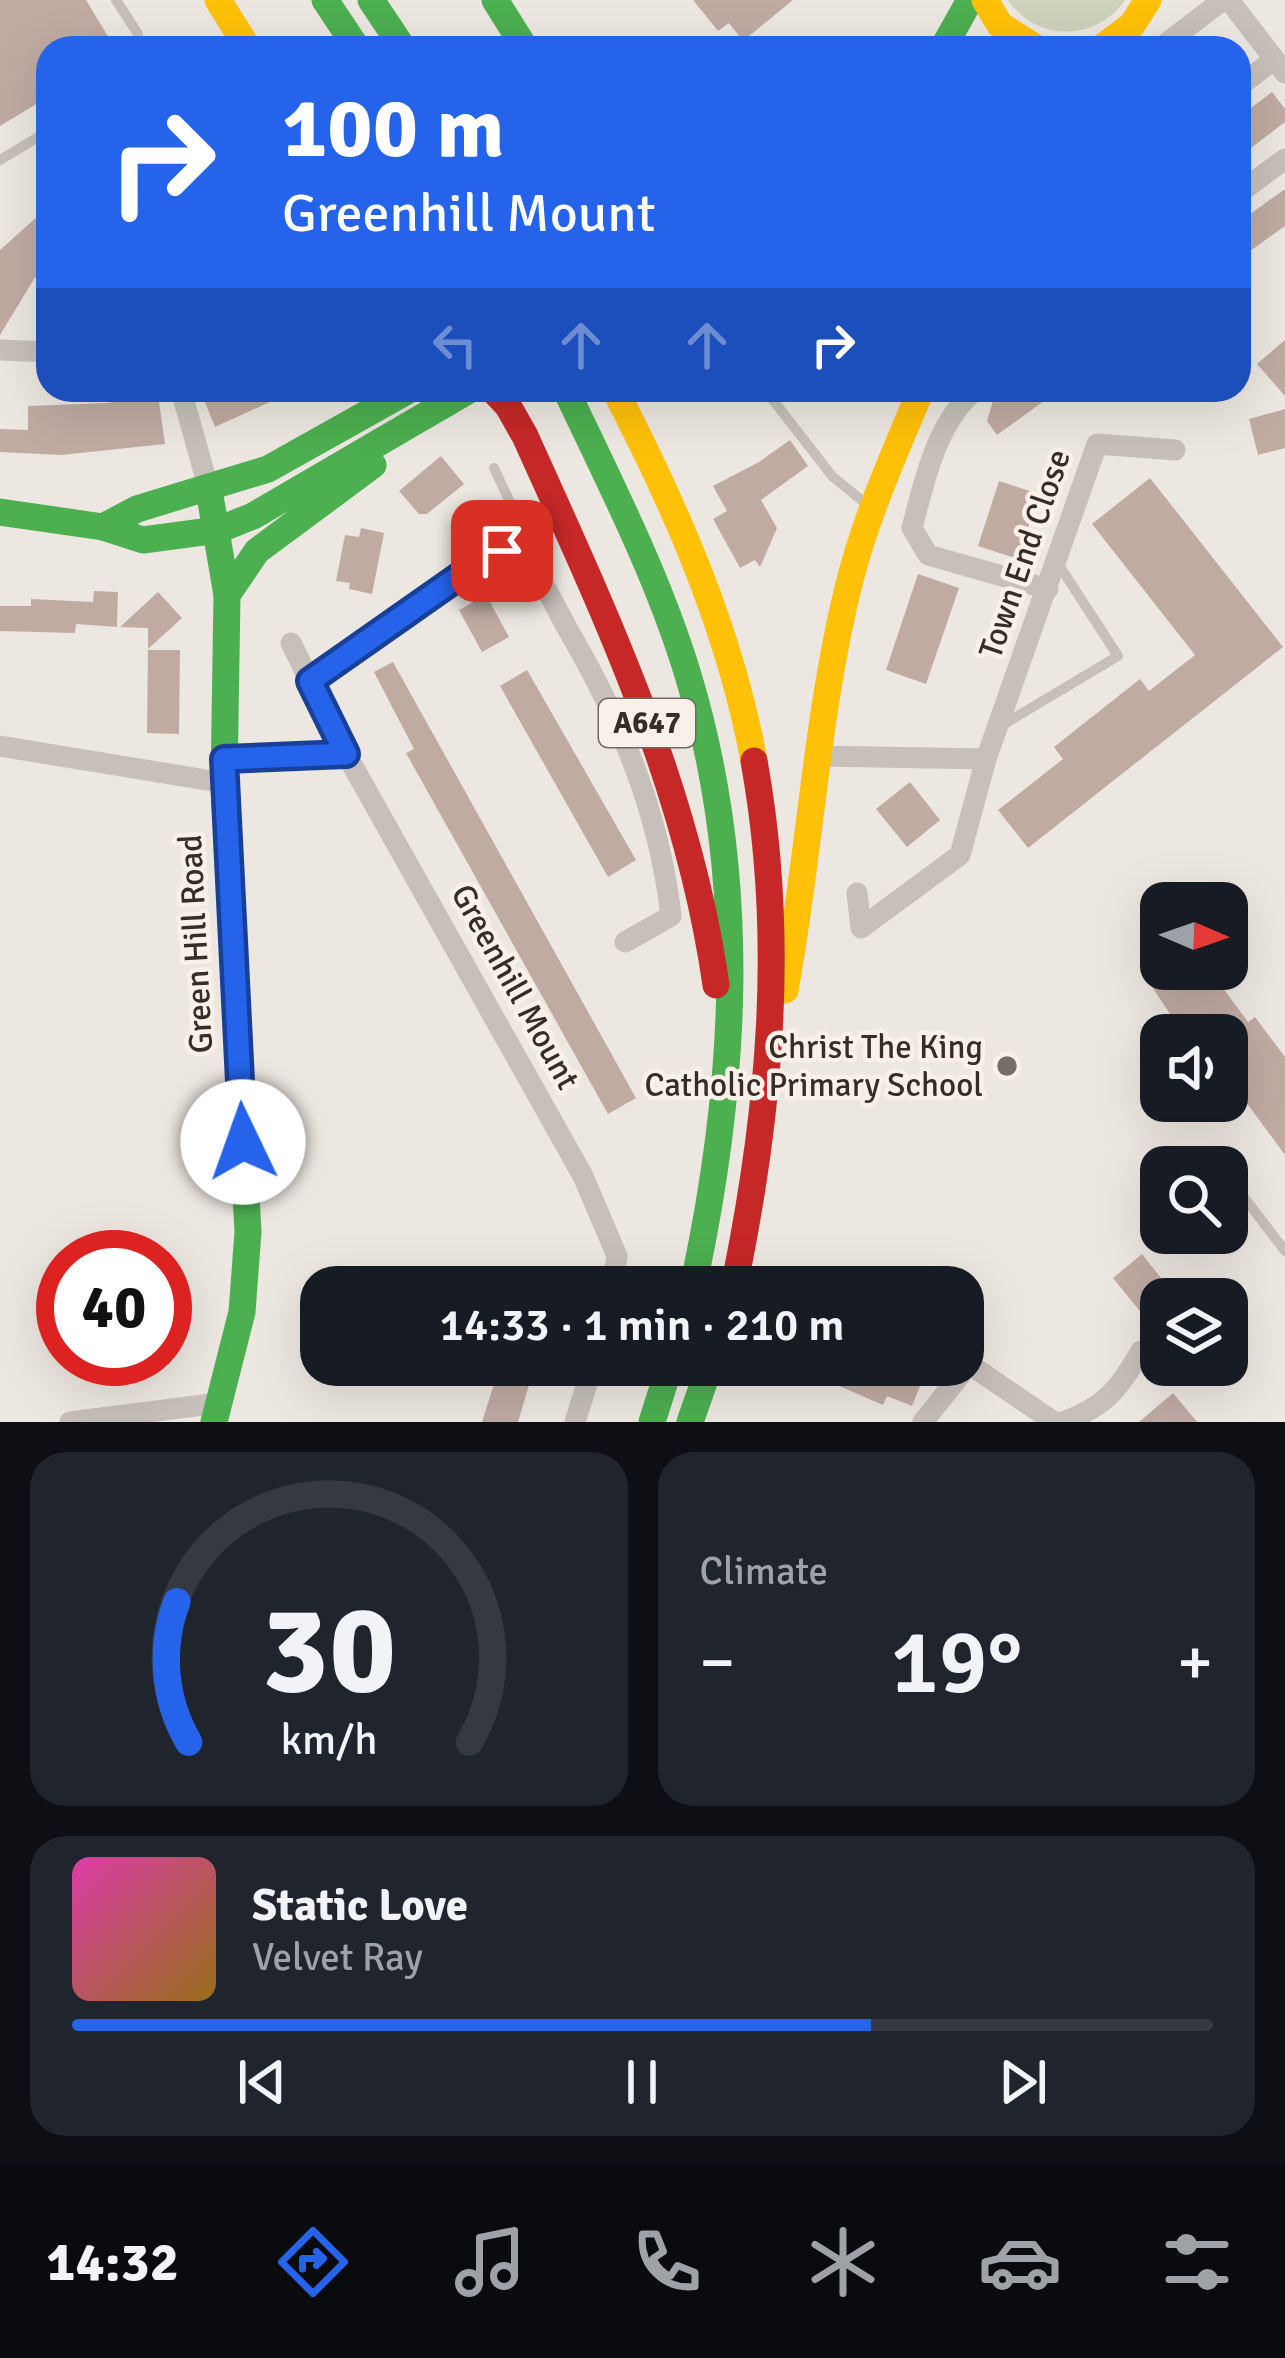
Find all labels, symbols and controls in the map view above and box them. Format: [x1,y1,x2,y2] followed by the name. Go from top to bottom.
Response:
[282,77,504,181] text: 100 m
[84,84,240,240] icon: right
[282,180,656,247] text: Greenhill Mount
[422,312,488,378] icon: left
[548,312,614,378] icon: ahead
[674,312,740,378] icon: ahead
[800,312,866,378] icon: right
[970,444,1080,664] street label: Town End Close
[451,500,553,602] pin
[469,518,535,584] icon: arrive
[599,699,695,747] road number: A647
[170,834,222,1054] street label: Green Hill Road
[442,877,588,1097] street label: Greenhill Mount
[1140,882,1248,990] north arrow
[1140,882,1248,1386] map controls
[1140,1014,1248,1122] button: sound
[645,1027,983,1106] place label: Christ The King Catholic Primary School
[994,1053,1020,1079] marker: Christ The King Catholic Primary School
[180,1079,306,1205] position arrow
[1140,1146,1248,1254] button: search
[36,1230,192,1386] speed limit sign: 40
[1140,1278,1248,1386] button: layers
[440,1298,844,1353] text: 14:33 · 1 min · 210 m
[700,1547,828,1595] text: Climate
[261,1574,396,1727] text: 30
[890,1607,1022,1718] text: 19°
[700,1622,735,1703] text: −
[1177,1622,1213,1703] text: +
[280,1714,377,1767] text: km/h
[252,1878,468,1933] text: Static Love
[252,1933,423,1981] text: Velvet Ray
[229,2049,295,2115] icon: previous
[609,2049,675,2115] icon: pause
[990,2049,1056,2115] icon: next
[271,2220,355,2304] icon: directions
[448,2220,532,2304] icon: music
[625,2220,709,2304] icon: phone
[801,2220,885,2304] icon: climate
[978,2220,1062,2304] icon: car
[1155,2220,1239,2304] icon: filters
[46,2229,179,2296] text: 14:32

